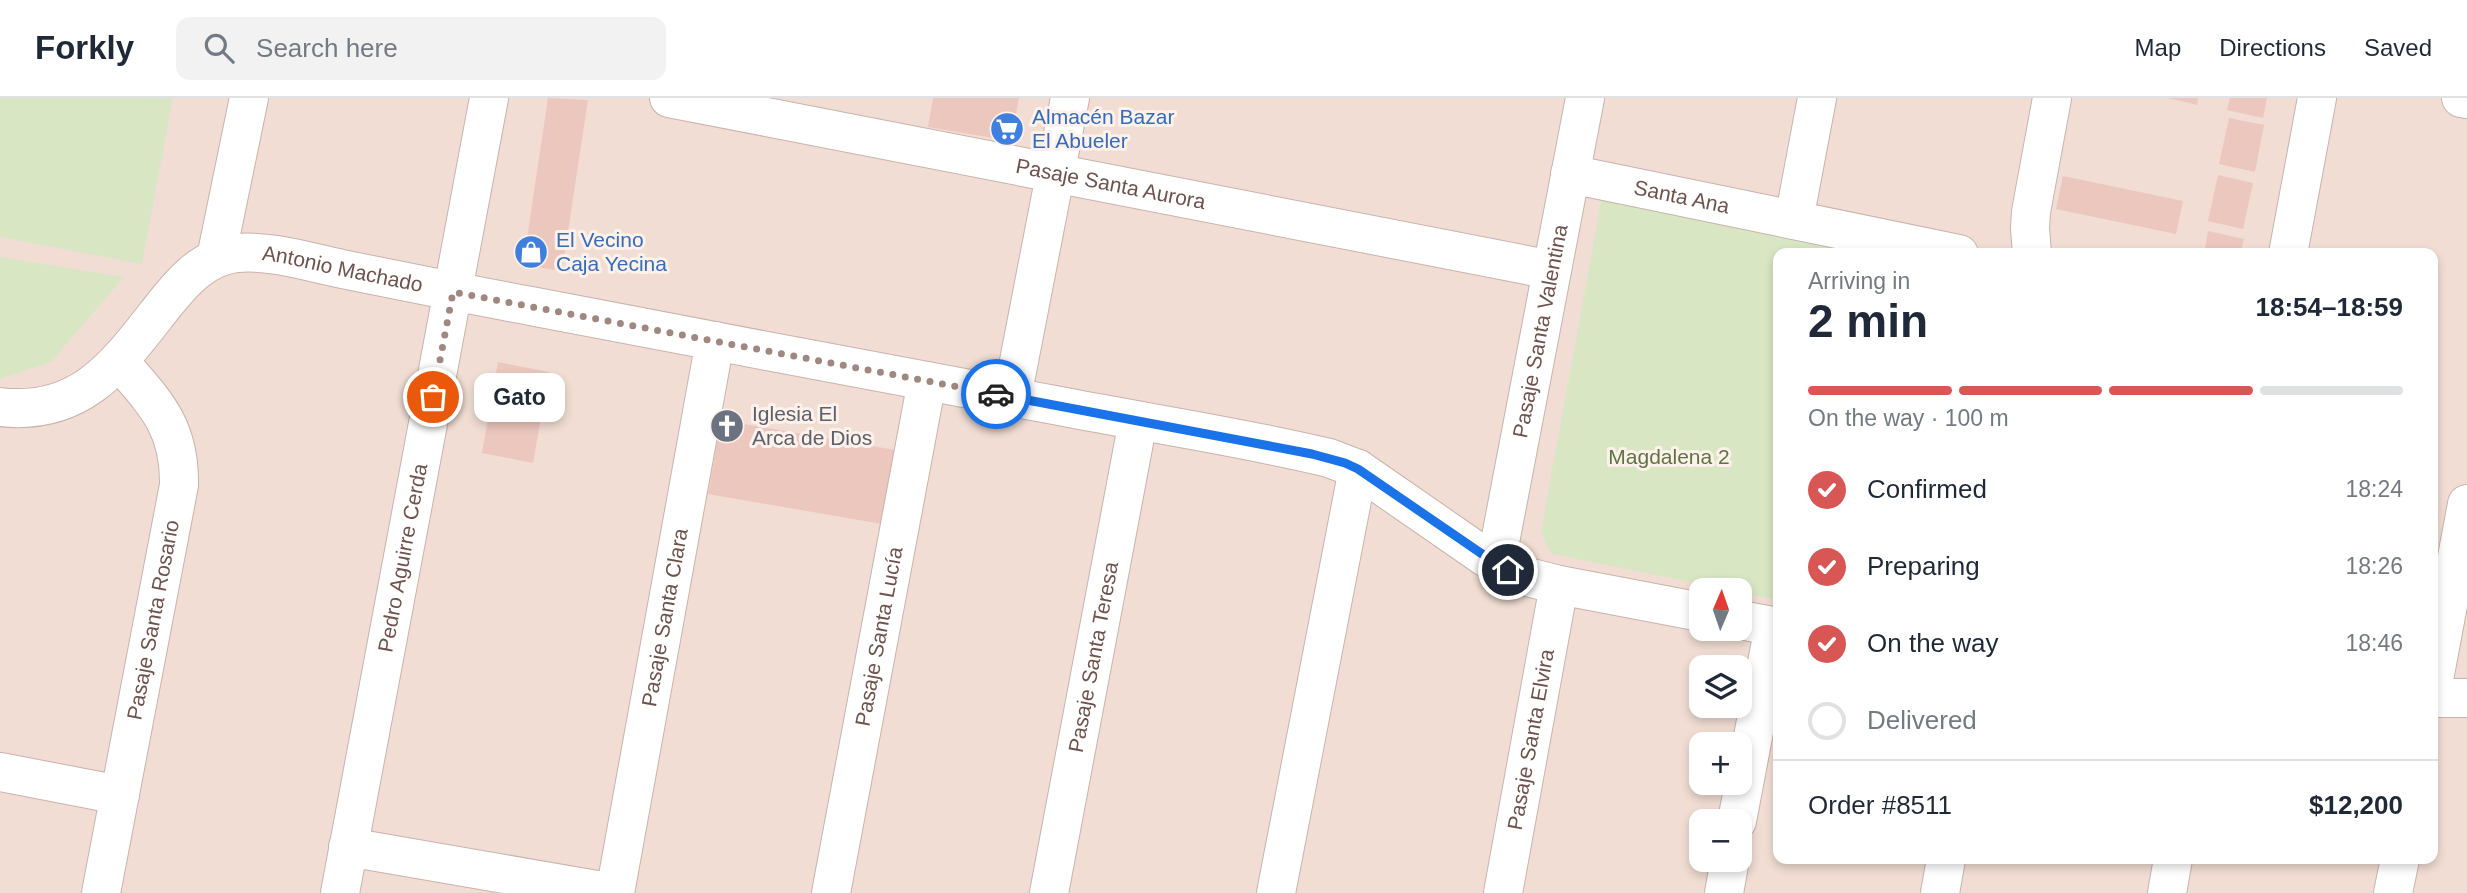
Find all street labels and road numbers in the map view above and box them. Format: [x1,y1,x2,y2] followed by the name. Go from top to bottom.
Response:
[1014,154,1208,213] street label: Pasaje Santa Aurora
[1632,175,1732,218] street label: Santa Ana
[1508,222,1572,440] street label: Pasaje Santa Valentina
[261,241,425,296] street label: Antonio Machado
[373,461,431,654] street label: Pedro Aguirre Cerda
[122,518,183,722] street label: Pasaje Santa Rosario
[637,526,692,709] street label: Pasaje Santa Clara
[851,544,907,728] street label: Pasaje Santa Lucía
[1064,560,1122,754] street label: Pasaje Santa Teresa
[1503,647,1558,832] street label: Pasaje Santa Elvira

